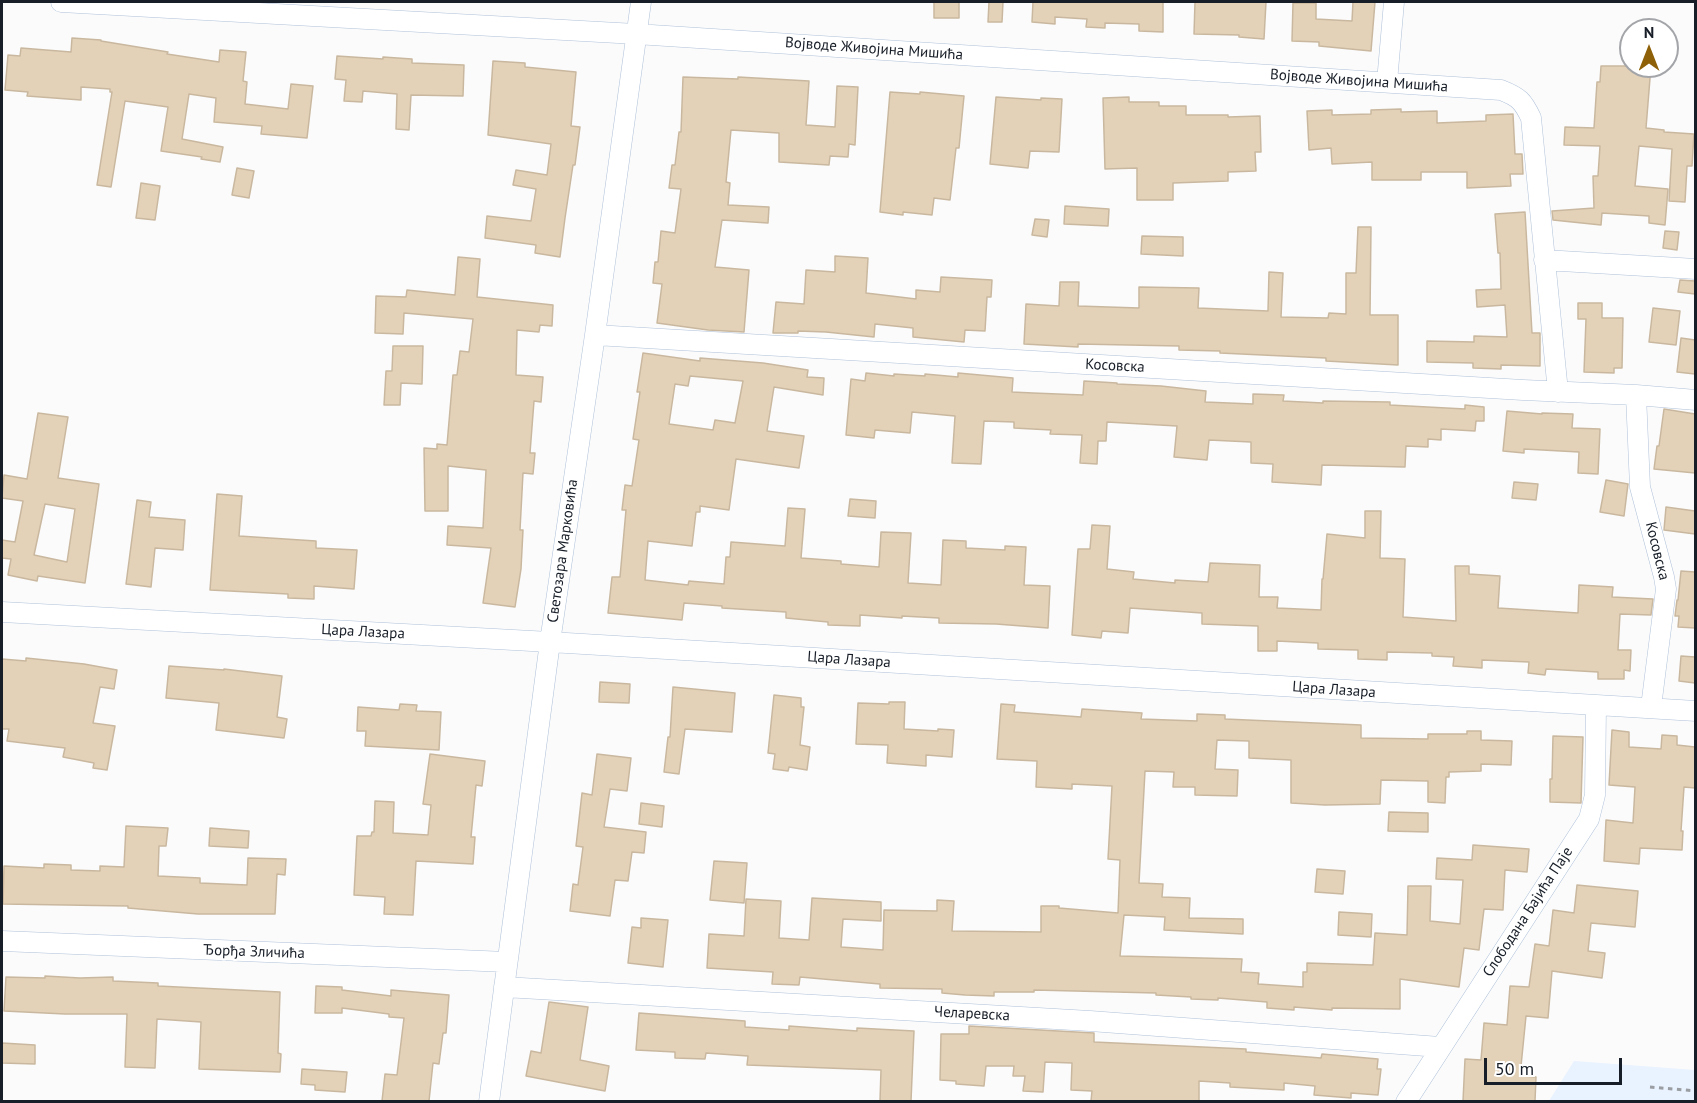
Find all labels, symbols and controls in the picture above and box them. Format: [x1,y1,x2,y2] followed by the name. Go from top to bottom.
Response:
[1619,18,1679,78] north arrow
[1644,22,1654,42] text: N
[784,34,964,64] street label: Војводе Живојина Мишића
[1269,66,1449,96] street label: Војводе Живојина Мишића
[1085,355,1145,377] street label: Косовска
[544,478,582,624] street label: Светозара Марковића
[1641,520,1673,582] street label: Косовска
[321,621,405,643] street label: Цара Лазара
[807,648,891,672] street label: Цара Лазара
[1292,678,1376,702] street label: Цара Лазара
[1479,844,1577,980] street label: Слободана Бајића Паје
[203,941,305,963] street label: Ђорђа Зличића
[934,1003,1010,1025] street label: Челаревска
[1487,1046,1625,1084] scale bar
[1495,1057,1534,1080] text: 50 m

